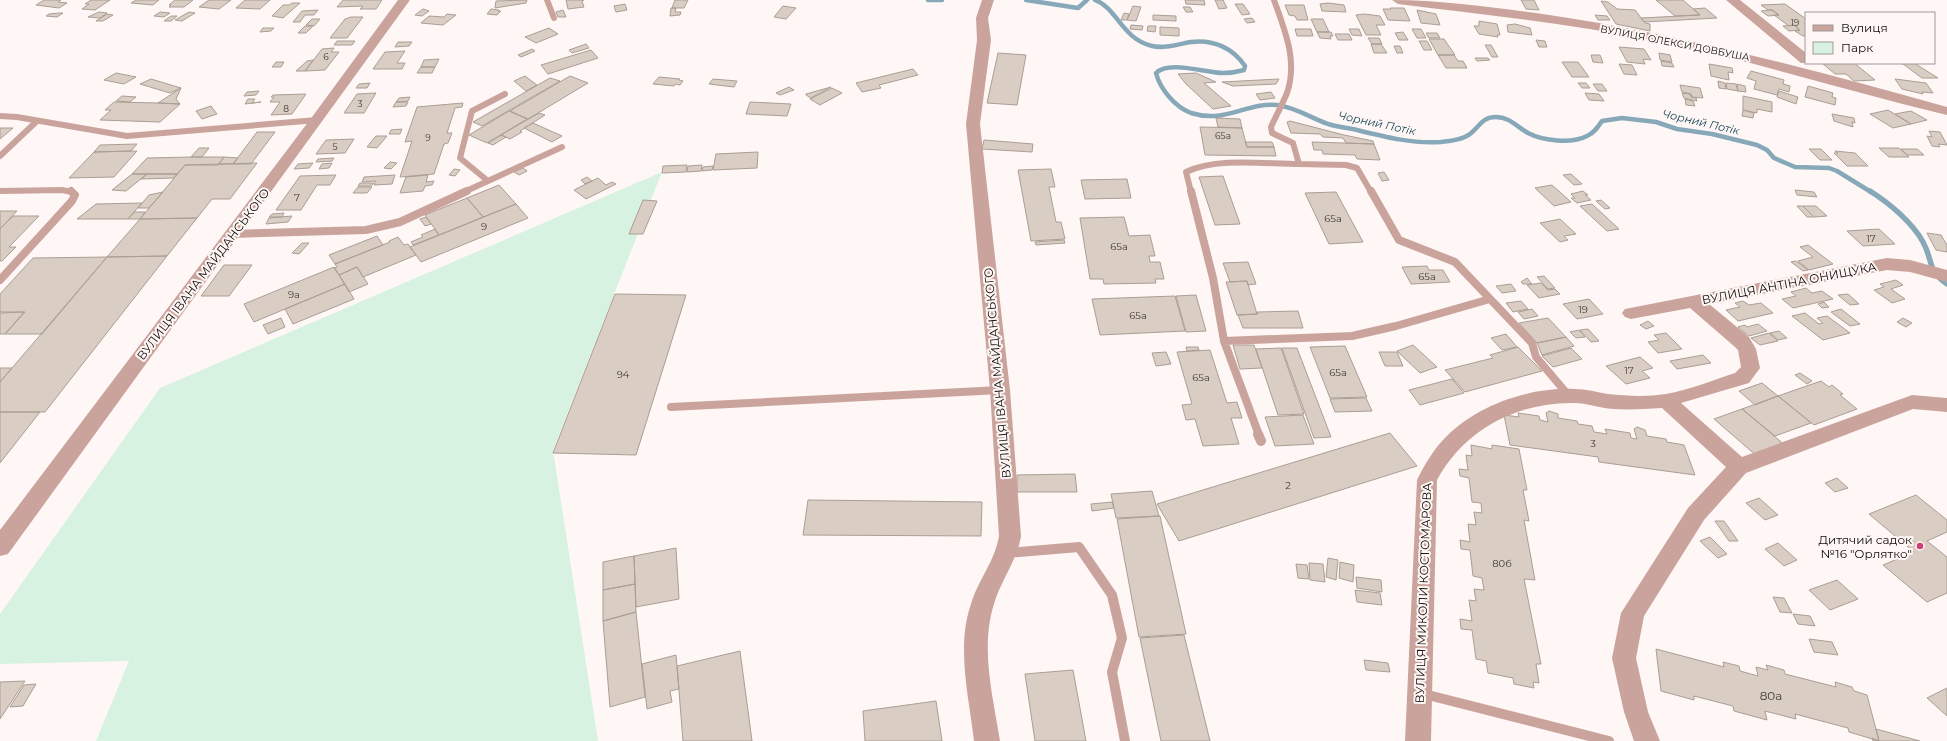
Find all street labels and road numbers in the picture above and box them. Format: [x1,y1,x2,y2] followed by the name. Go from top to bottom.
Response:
[1599,22,1751,64] street label: ВУЛИЦЯ ОЛЕКСИ ДОВБУША
[133,185,273,363] street label: ВУЛИЦЯ ІВАНА МАЙДАНСЬКОГО
[1700,259,1878,307] street label: ВУЛИЦЯ АНТІНА ОНИЩУКА
[980,267,1014,479] street label: ВУЛИЦЯ ІВАНА МАЙДАНСЬКОГО
[1412,482,1434,704] street label: ВУЛИЦЯ МИКОЛИ КОСТОМАРОВА

